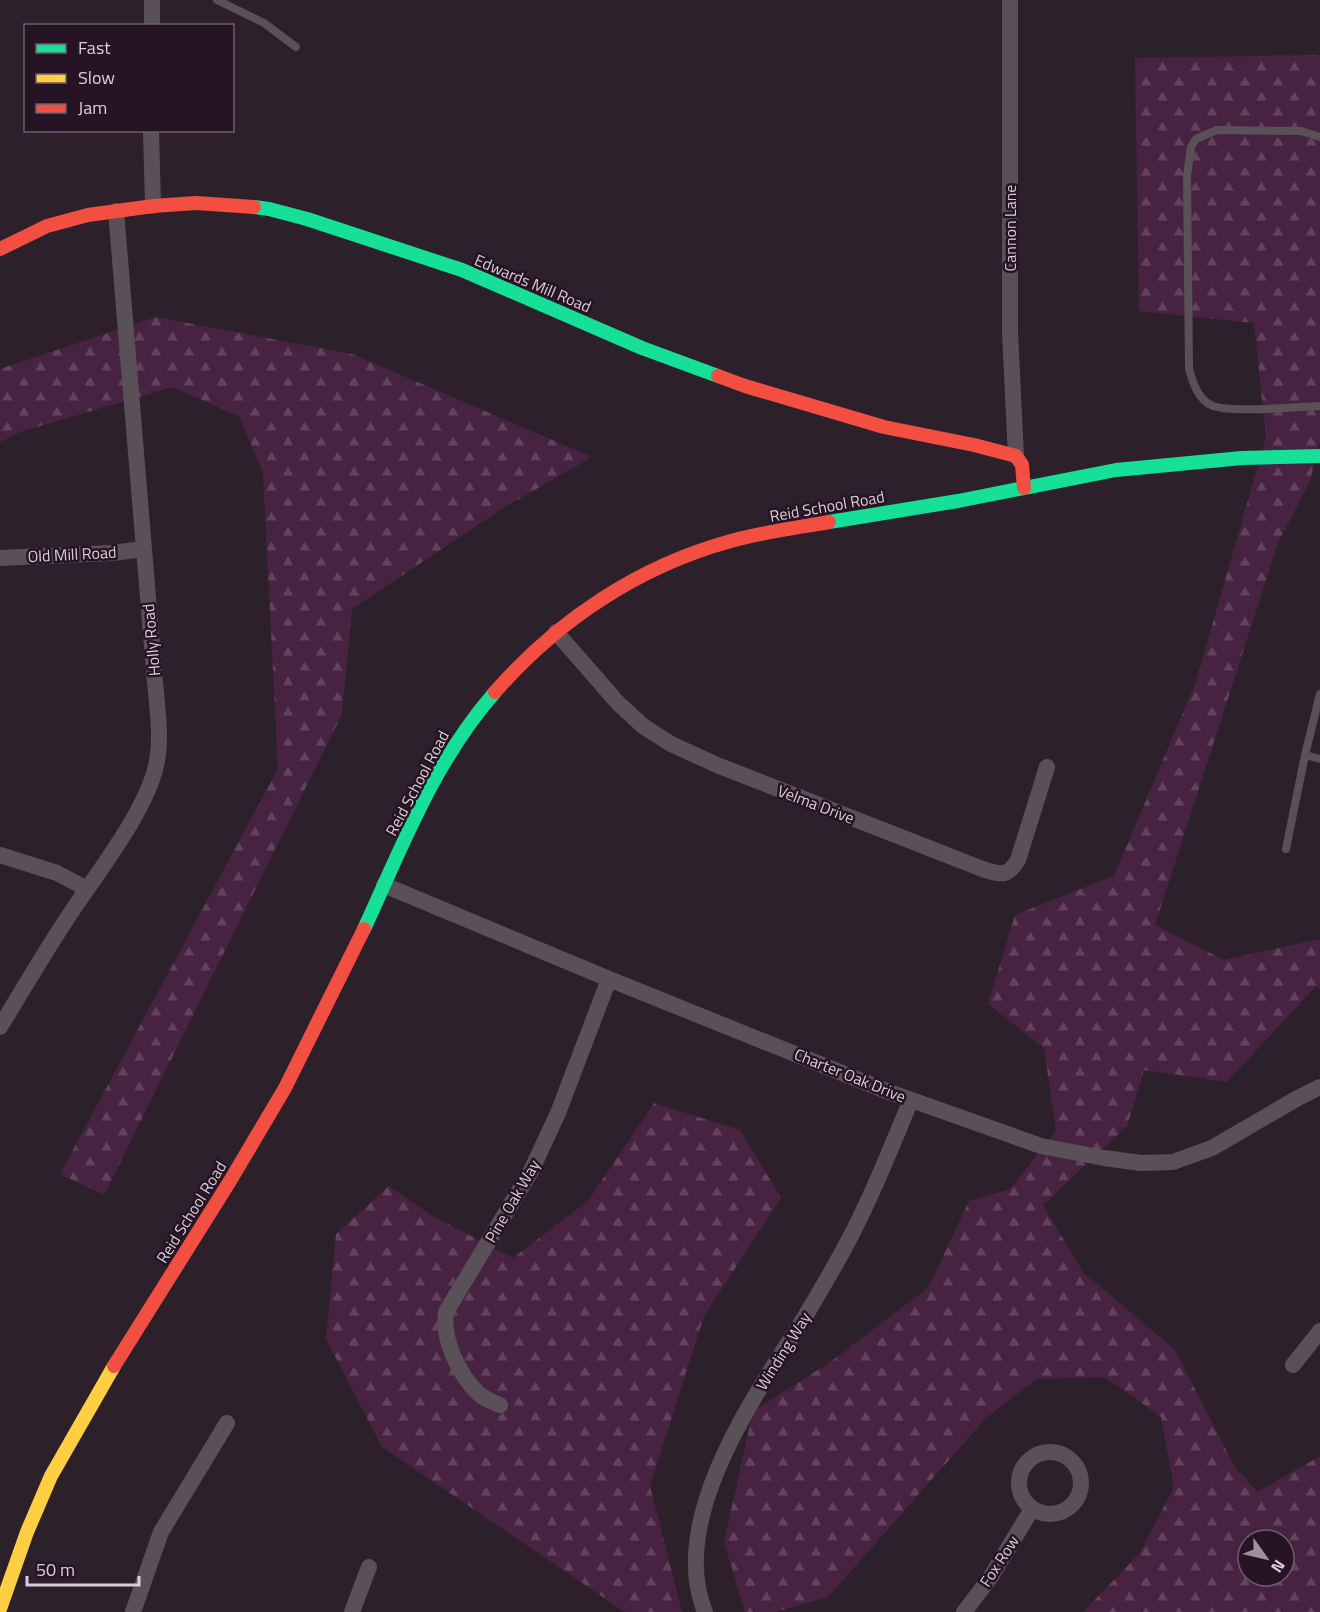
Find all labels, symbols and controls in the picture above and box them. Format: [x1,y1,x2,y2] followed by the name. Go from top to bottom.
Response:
[24,24,234,132] legend
[78,34,111,61] text: Fast
[78,64,115,91] text: Slow
[78,94,107,121] text: Jam
[998,185,1022,271] street label: Cannon Lane
[471,248,595,318] street label: Edwards Mill Road
[768,484,886,528] street label: Reid School Road
[27,540,117,568] street label: Old Mill Road
[136,603,166,677] street label: Holly Road
[379,726,455,840] street label: Reid School Road
[774,778,858,830] street label: Velma Drive
[791,1042,909,1108] street label: Charter Oak Drive
[478,1155,546,1247] street label: Pine Oak Way
[150,1156,232,1268] street label: Reid School Road
[749,1307,817,1395] street label: Winding Way
[1236,1528,1296,1588] north arrow
[973,1530,1025,1592] street label: Fox Row
[27,1549,140,1587] scale bar
[1265,1555,1291,1578] text: N
[36,1556,75,1583] text: 50 m

